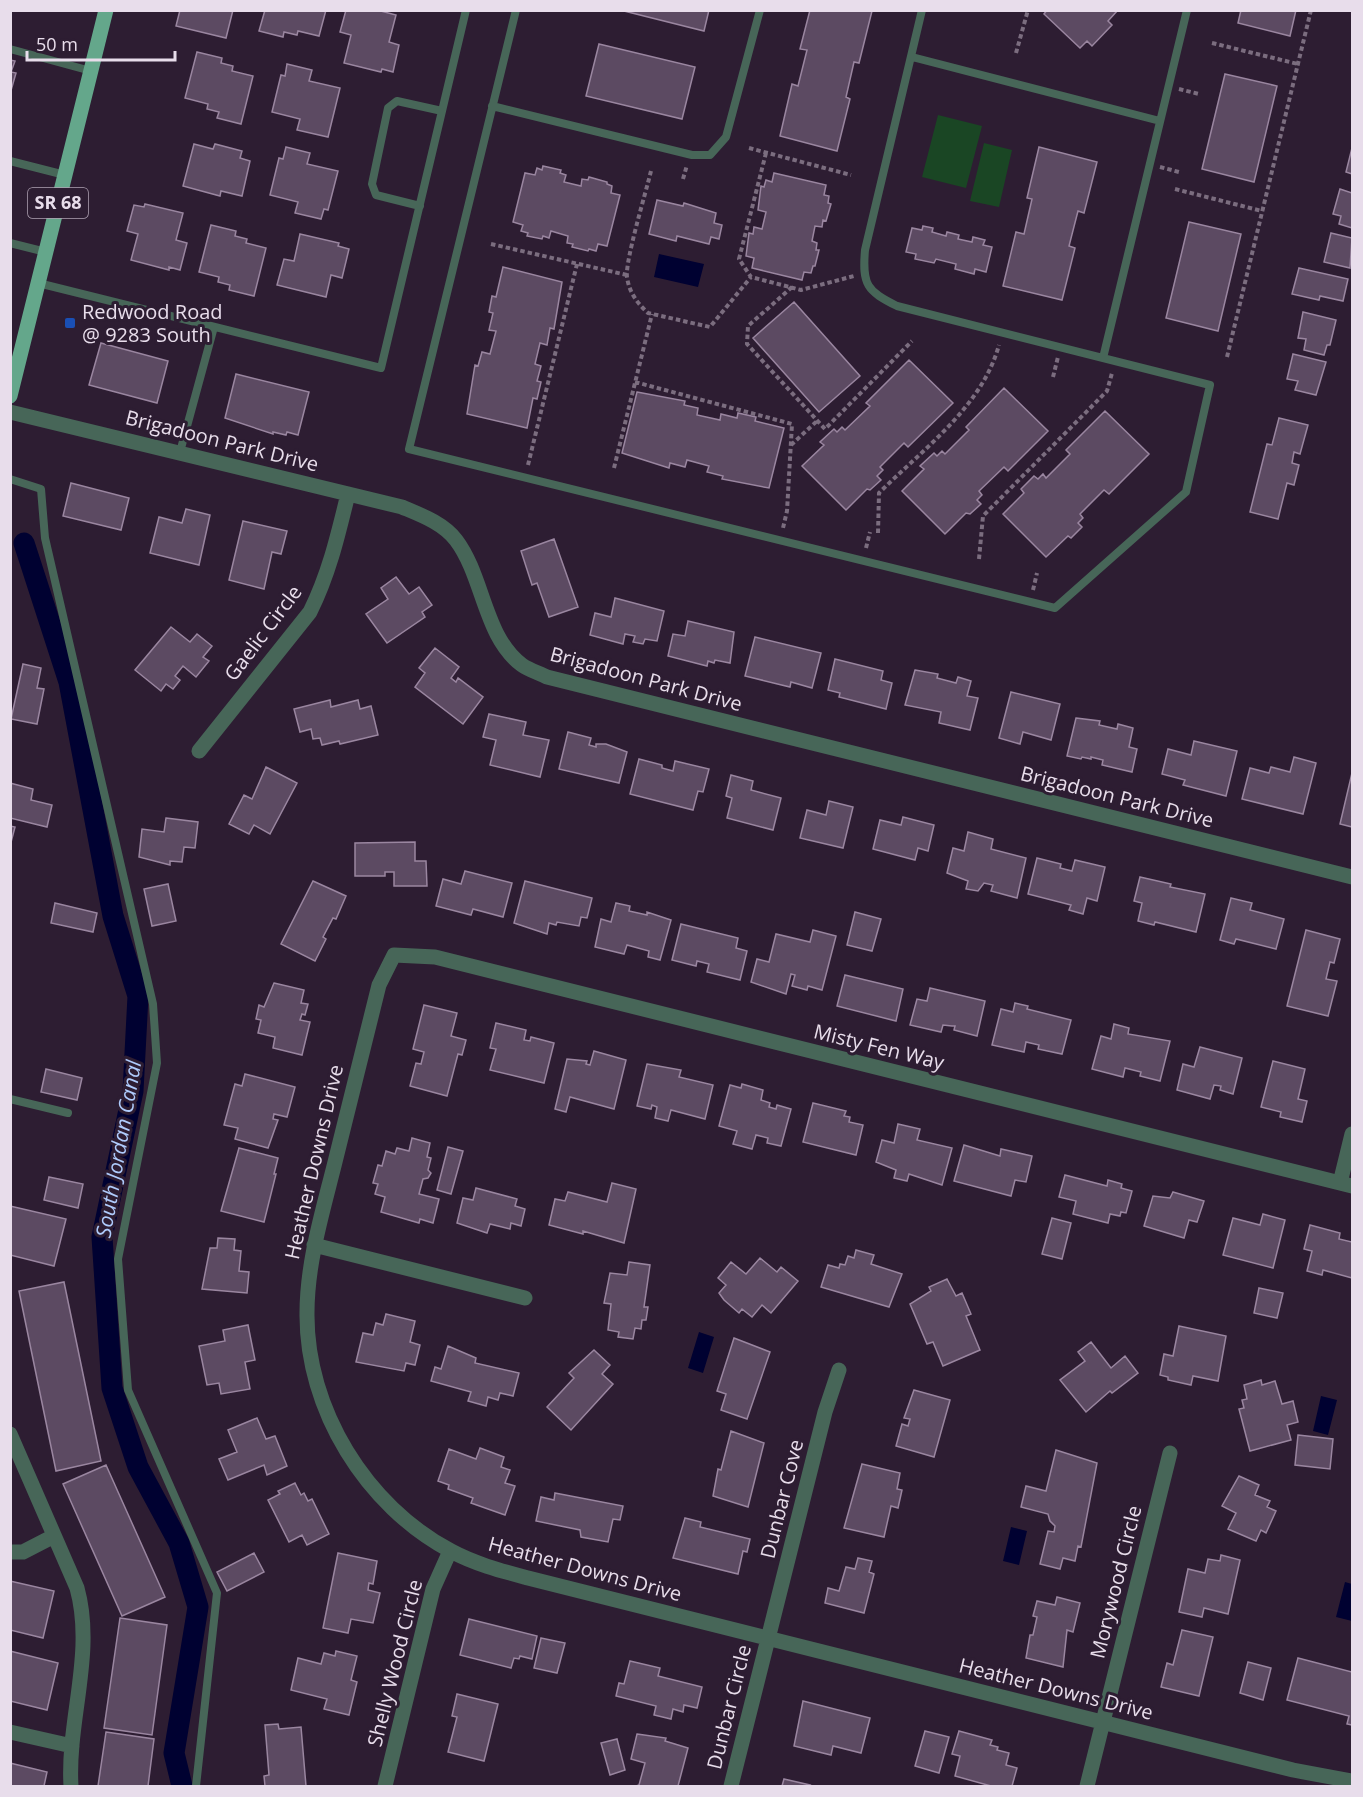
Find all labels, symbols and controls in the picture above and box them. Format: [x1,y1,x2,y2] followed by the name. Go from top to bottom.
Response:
[27,24,176,62] scale bar
[36,32,78,56] text: 50 m
[28,188,88,218] road number: SR 68
[82,298,223,348] place label: Redwood Road @ 9283 South
[63,316,77,330] marker: Redwood Road @ 9283 South
[123,403,321,478] street label: Brigadoon Park Drive
[218,579,308,686] street label: Gaelic Circle
[547,640,745,717] street label: Brigadoon Park Drive
[1018,759,1216,834] street label: Brigadoon Park Drive
[811,1017,948,1076] street label: Misty Fen Way
[89,1057,148,1240] water label: South Jordan Canal
[278,1062,349,1262] street label: Heather Downs Drive
[754,1437,809,1561] street label: Dunbar Cove
[1083,1502,1148,1661] street label: Morywood Circle
[485,1530,685,1607] street label: Heather Downs Drive
[361,1576,428,1749] street label: Shelly Wood Circle
[700,1642,757,1772] street label: Dunbar Circle
[956,1651,1156,1726] street label: Heather Downs Drive

